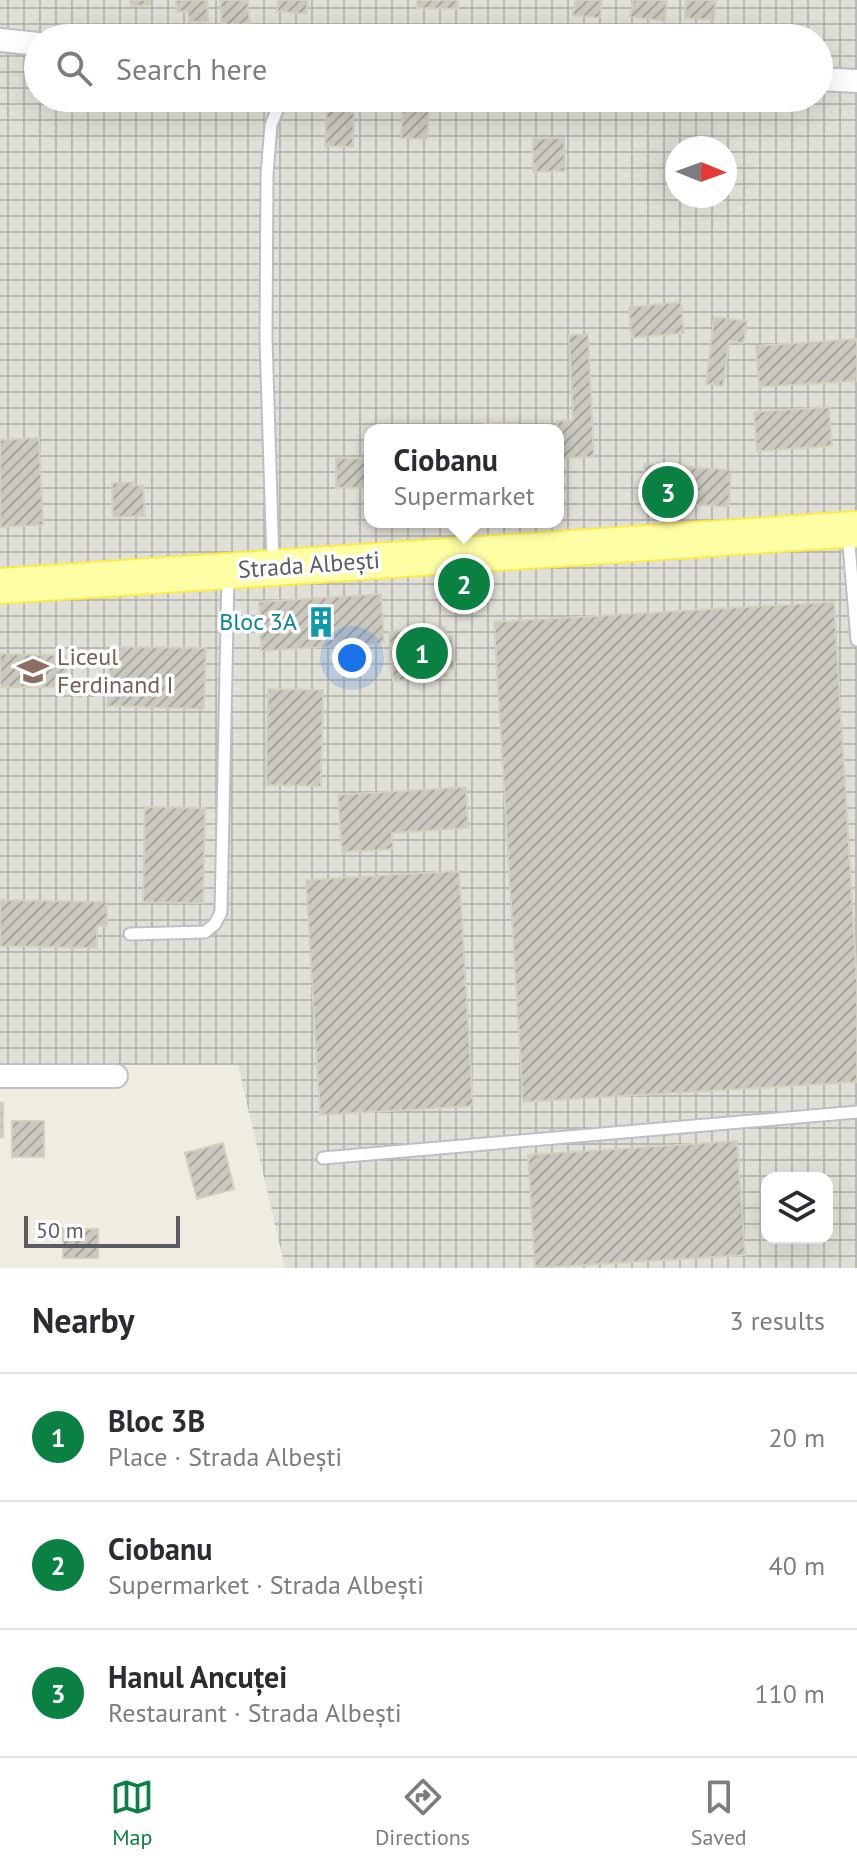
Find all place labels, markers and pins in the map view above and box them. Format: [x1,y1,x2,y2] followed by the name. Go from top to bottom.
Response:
[642,462,694,522] pin: 3
[438,554,490,614] pin: 2
[304,605,338,639] building icon: Bloc 3A
[219,606,297,637] place label: Bloc 3A
[396,623,448,683] pin: 1
[57,641,174,700] place label: Liceul Ferdinand I
[16,654,50,688] school or university icon: Liceul Ferdinand I

